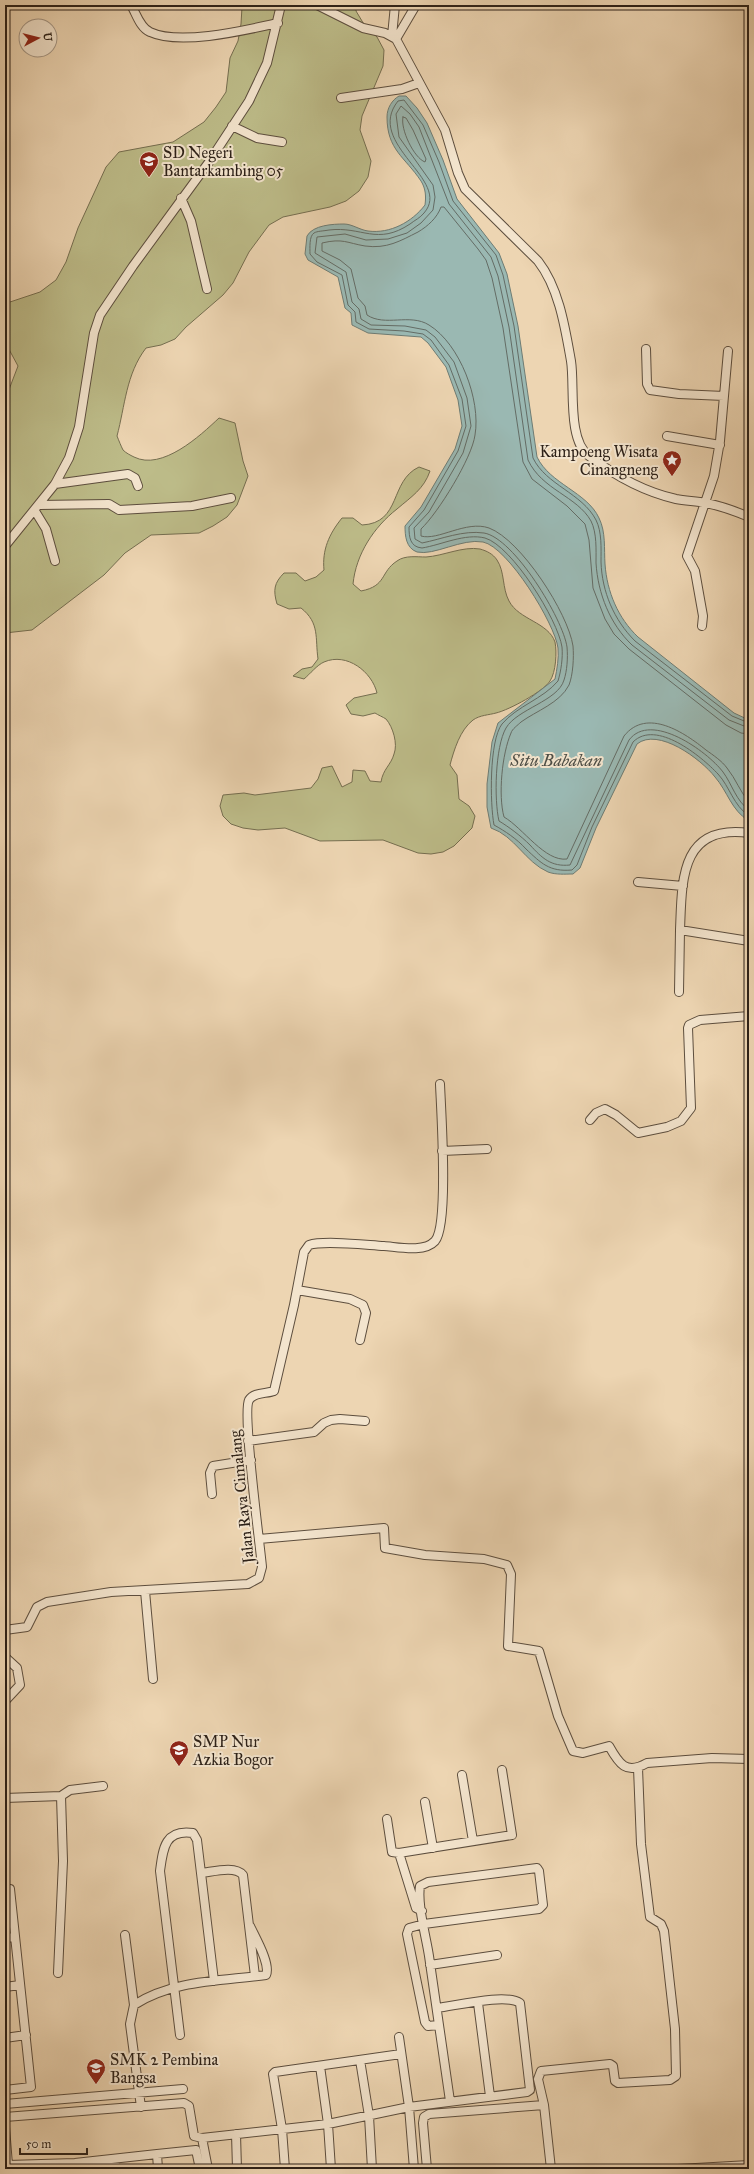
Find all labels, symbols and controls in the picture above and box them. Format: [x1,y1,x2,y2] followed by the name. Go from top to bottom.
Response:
[18,18,58,58] north arrow
[40,32,54,42] text: U
[163,143,284,181] place label: SD Negeri Bantarkambing 05
[138,150,160,178] school or university icon: SD Negeri Bantarkambing 05
[539,442,659,480] place label: Kampoeng Wisata Cinangneng
[661,449,683,477] place icon: Kampoeng Wisata Cinangneng
[509,750,602,771] water label: Situ Babakan
[225,1429,259,1567] street label: Jalan Raya Cimalang
[192,1732,274,1770] place label: SMP Nur Azkia Bogor
[168,1739,190,1767] school or university icon: SMP Nur Azkia Bogor
[110,2050,218,2088] place label: SMK 2 Pembina Bangsa
[85,2057,107,2085] school or university icon: SMK 2 Pembina Bangsa
[20,2130,87,2156] scale bar
[26,2137,51,2151] text: 50 m

